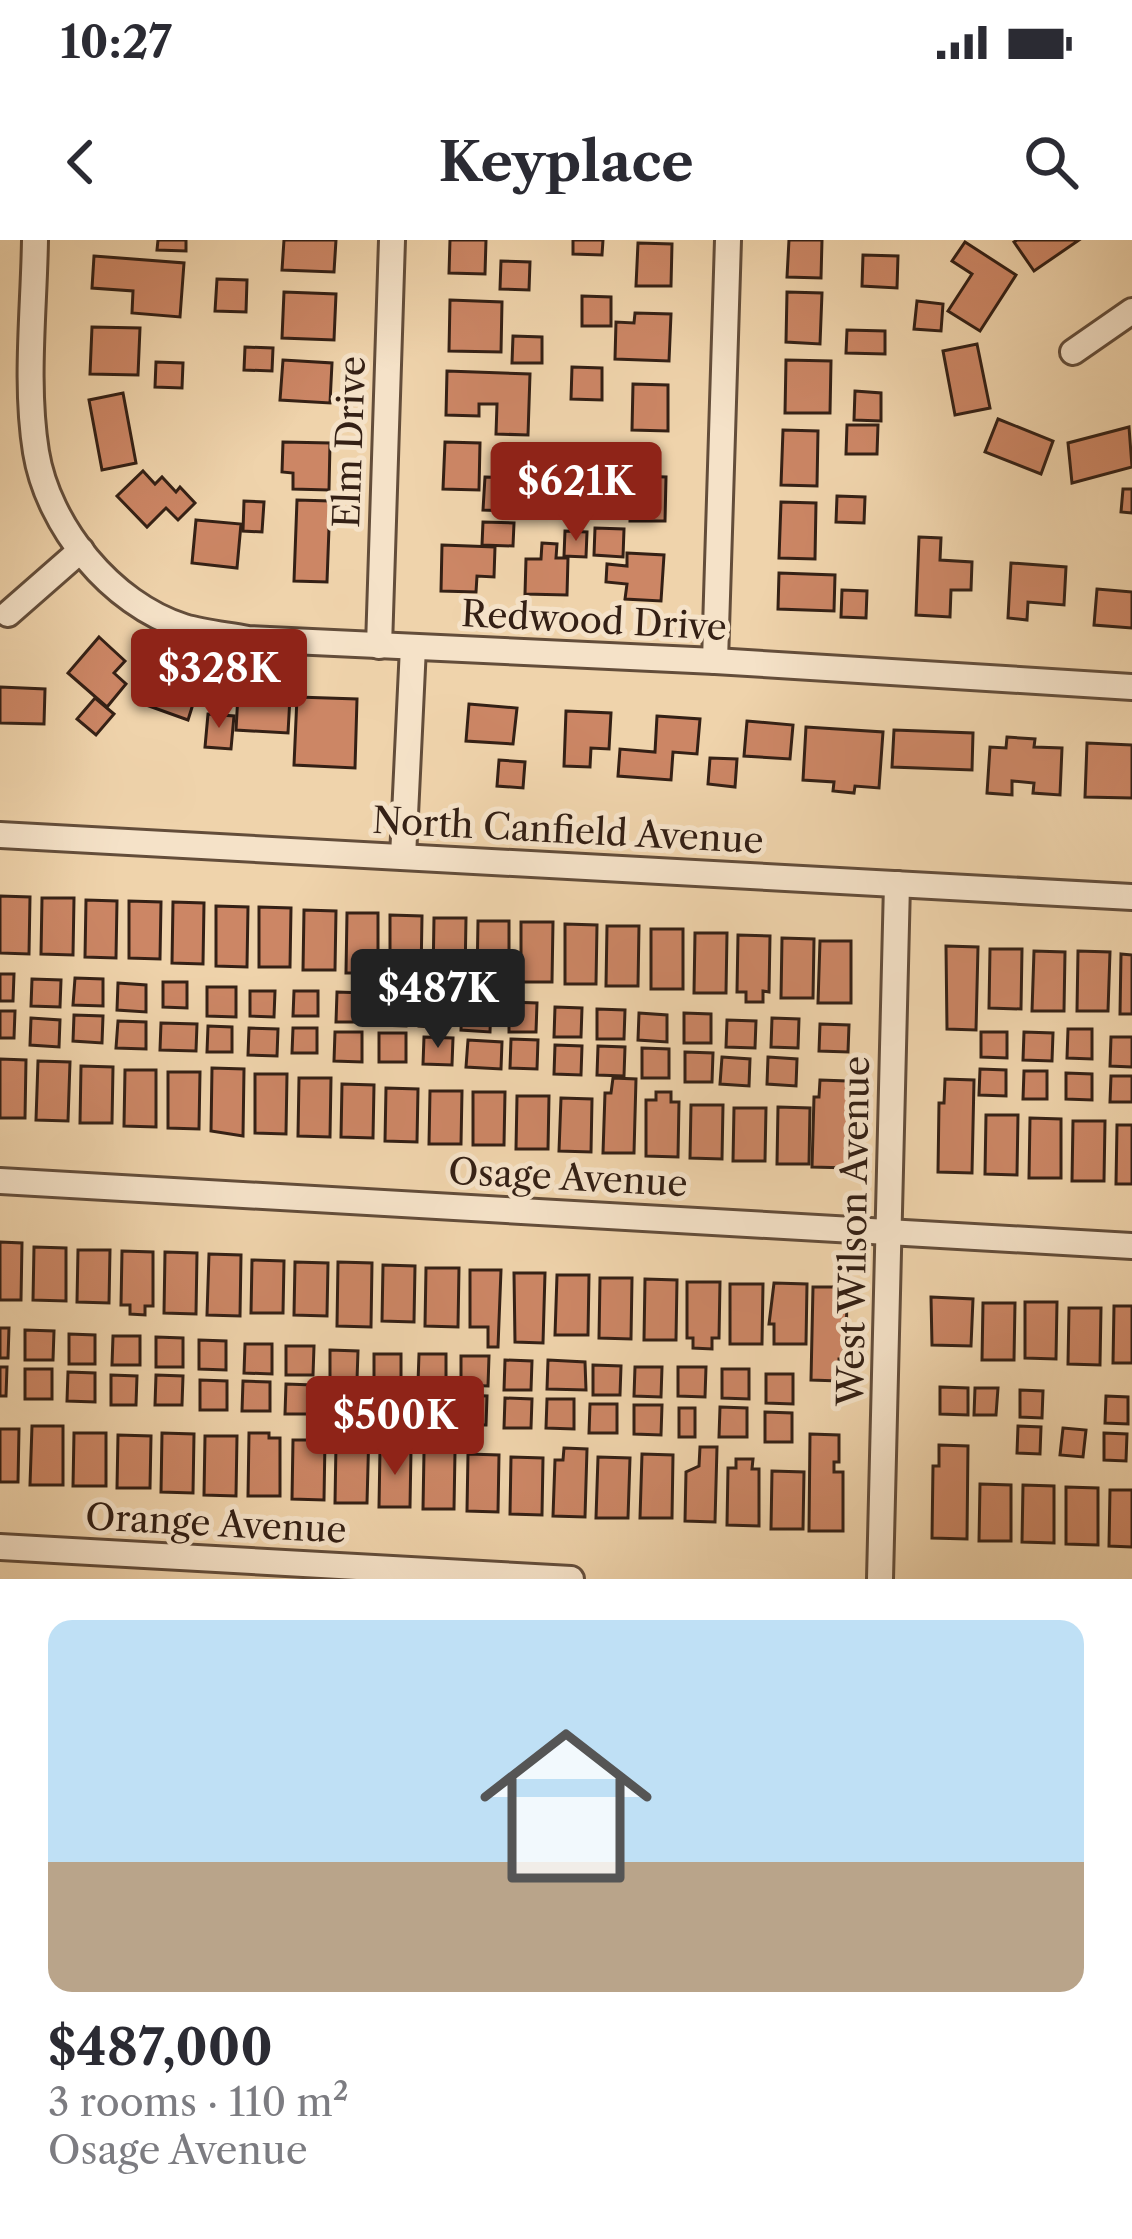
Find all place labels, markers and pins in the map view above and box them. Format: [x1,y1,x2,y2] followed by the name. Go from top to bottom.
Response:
[492,442,660,544] pin: $621K
[135,629,303,731] pin: $328K
[354,949,522,1051] pin: $487K
[311,1376,479,1478] pin: $500K

